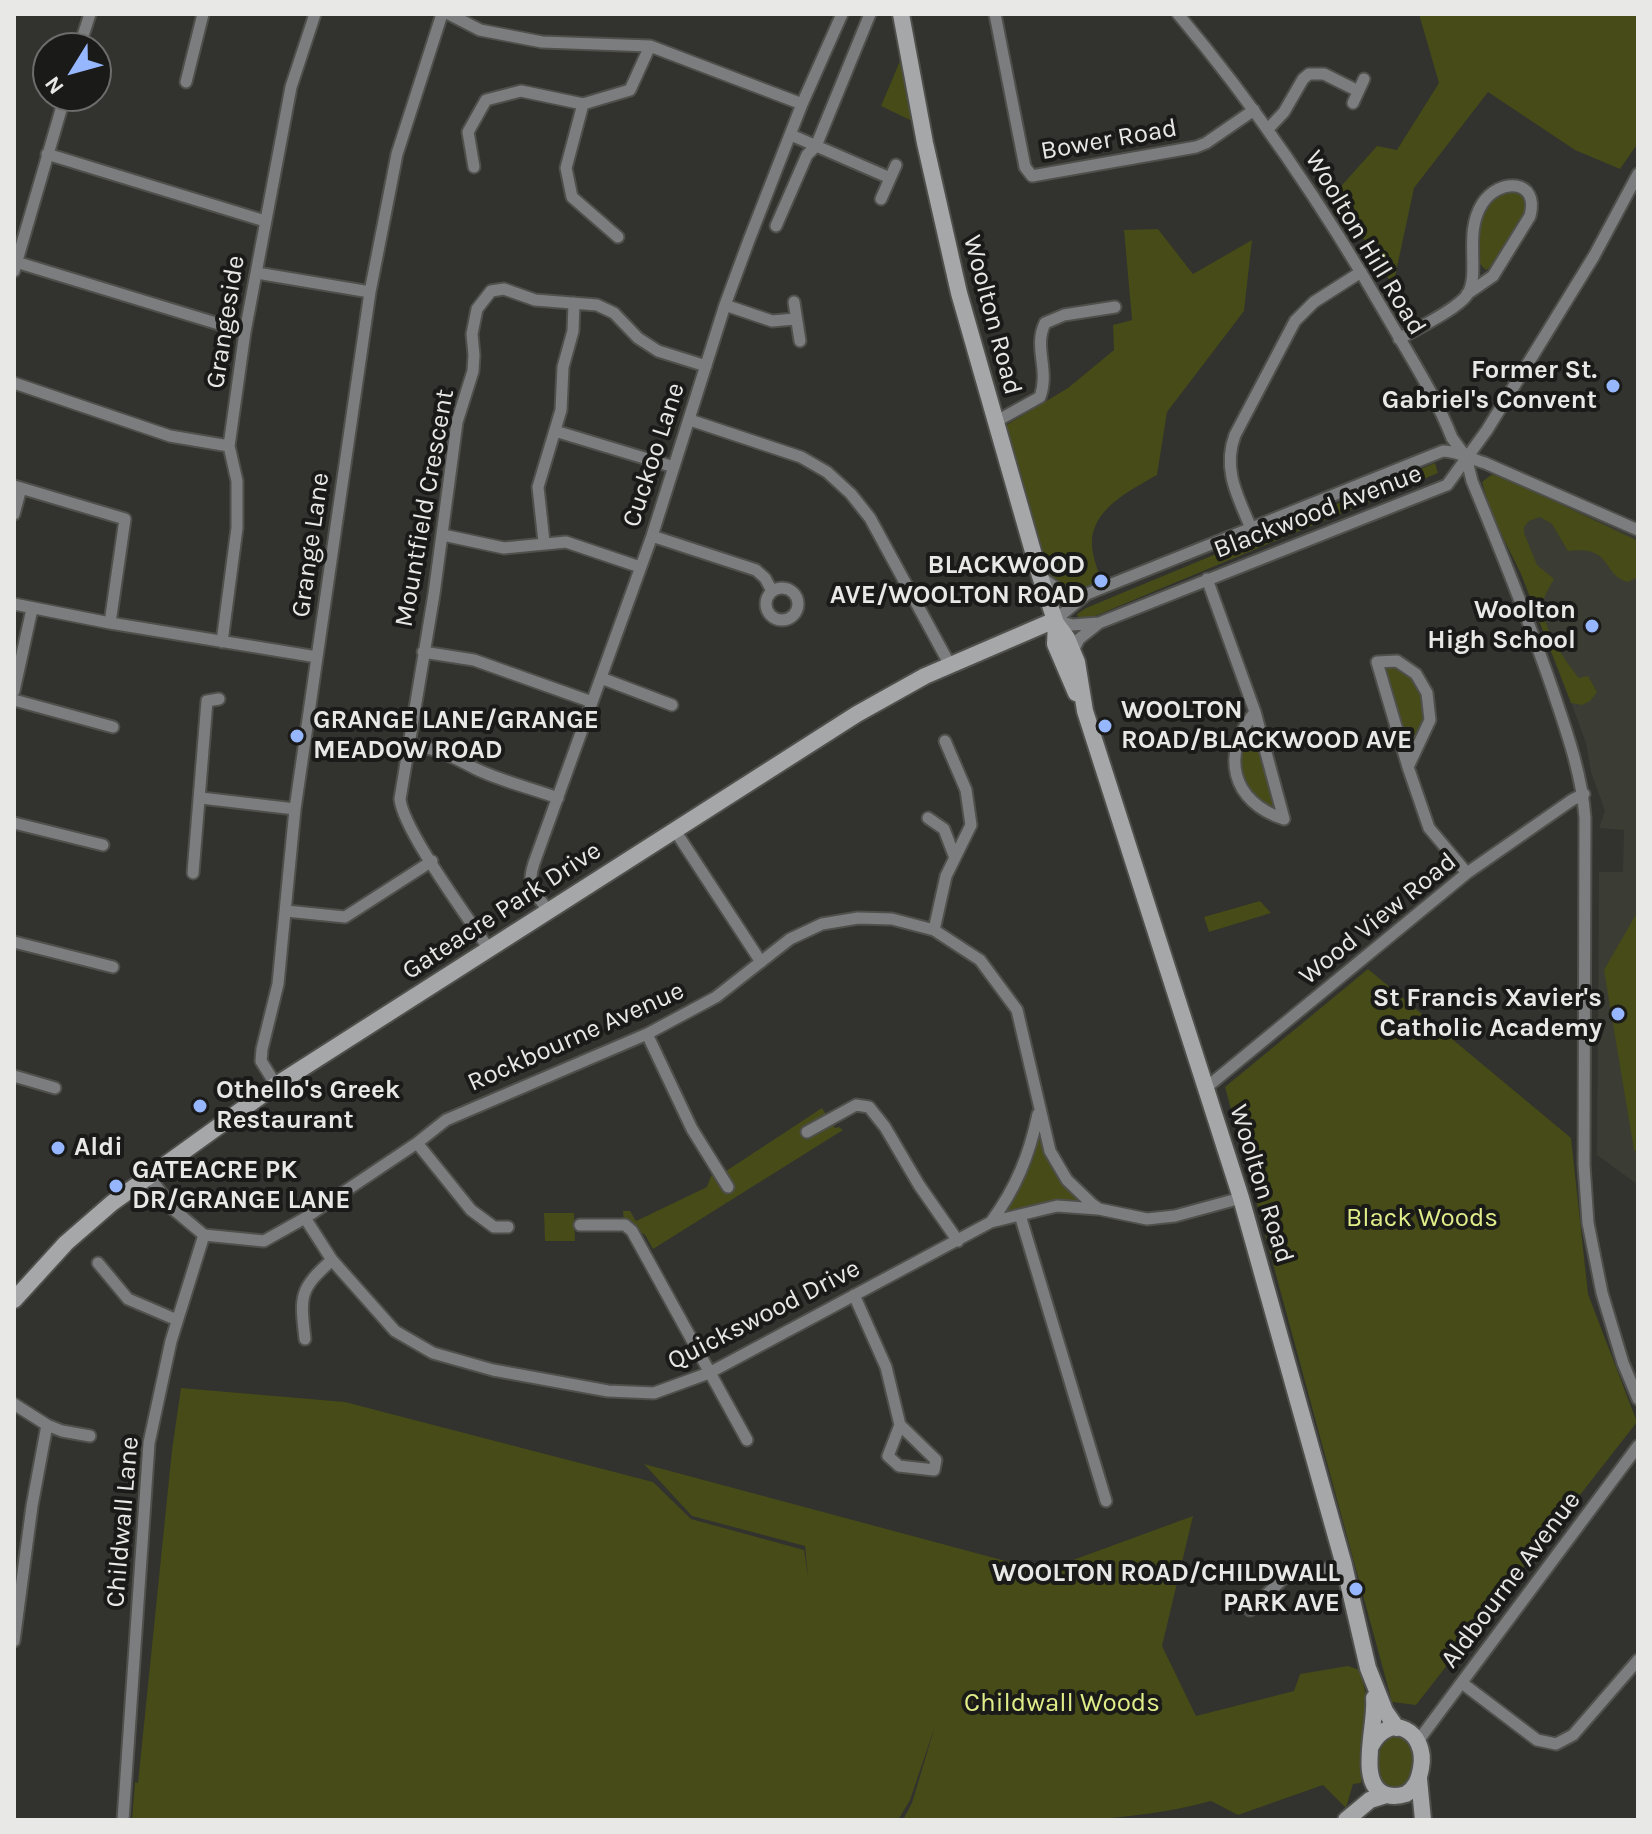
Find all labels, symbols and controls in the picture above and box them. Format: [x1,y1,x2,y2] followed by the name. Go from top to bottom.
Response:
[32,32,112,112] north arrow
[39,71,70,99] text: N
[1038,113,1180,167] street label: Bower Road
[1298,145,1432,341] street label: Woolton Hill Road
[956,232,1028,398] street label: Woolton Road
[200,253,252,391] street label: Grangeside
[1382,355,1597,416] place label: Former St. Gabriel's Convent
[1604,377,1622,395] marker: Former St. Gabriel's Convent
[616,379,692,531] street label: Cuckoo Lane
[389,387,461,629] street label: Mountfield Crescent
[1210,458,1426,566] street label: Blackwood Avenue
[285,471,337,619] street label: Grange Lane
[830,550,1085,612] place label: BLACKWOOD AVE/WOOLTON ROAD
[1092,572,1110,590] marker: BLACKWOOD AVE/WOOLTON ROAD
[1427,595,1576,656] place label: Woolton High School
[1583,617,1601,635] marker: Woolton High School
[1121,695,1412,756] place label: WOOLTON ROAD/BLACKWOOD AVE
[313,705,599,766] place label: GRANGE LANE/GRANGE MEADOW ROAD
[1096,717,1114,735] marker: WOOLTON ROAD/BLACKWOOD AVE
[288,727,306,745] marker: GRANGE LANE/GRANGE MEADOW ROAD
[397,835,607,987] street label: Gateacre Park Drive
[1293,846,1463,992] street label: Wood View Road
[463,975,689,1099] street label: Rockbourne Avenue
[1373,983,1602,1044] place label: St Francis Xavier's Catholic Academy
[1609,1005,1627,1023] marker: St Francis Xavier's Catholic Academy
[216,1075,400,1136] place label: Othello's Greek Restaurant
[191,1097,209,1115] marker: Othello's Greek Restaurant
[1222,1101,1300,1267] street label: Woolton Road
[74,1132,123,1164] place label: Aldi
[49,1139,67,1157] marker: Aldi
[132,1155,351,1216] place label: GATEACRE PK DR/GRANGE LANE
[107,1177,125,1195] marker: GATEACRE PK DR/GRANGE LANE
[1346,1203,1498,1235] park label: Black Woods
[663,1253,865,1377] street label: Quickswood Drive
[100,1435,146,1609] street label: Childwall Lane
[1434,1485,1588,1675] street label: Aldbourne Avenue
[992,1558,1340,1620] place label: WOOLTON ROAD/CHILDWALL PARK AVE
[1347,1580,1365,1598] marker: WOOLTON ROAD/CHILDWALL PARK AVE
[964,1688,1160,1720] park label: Childwall Woods

